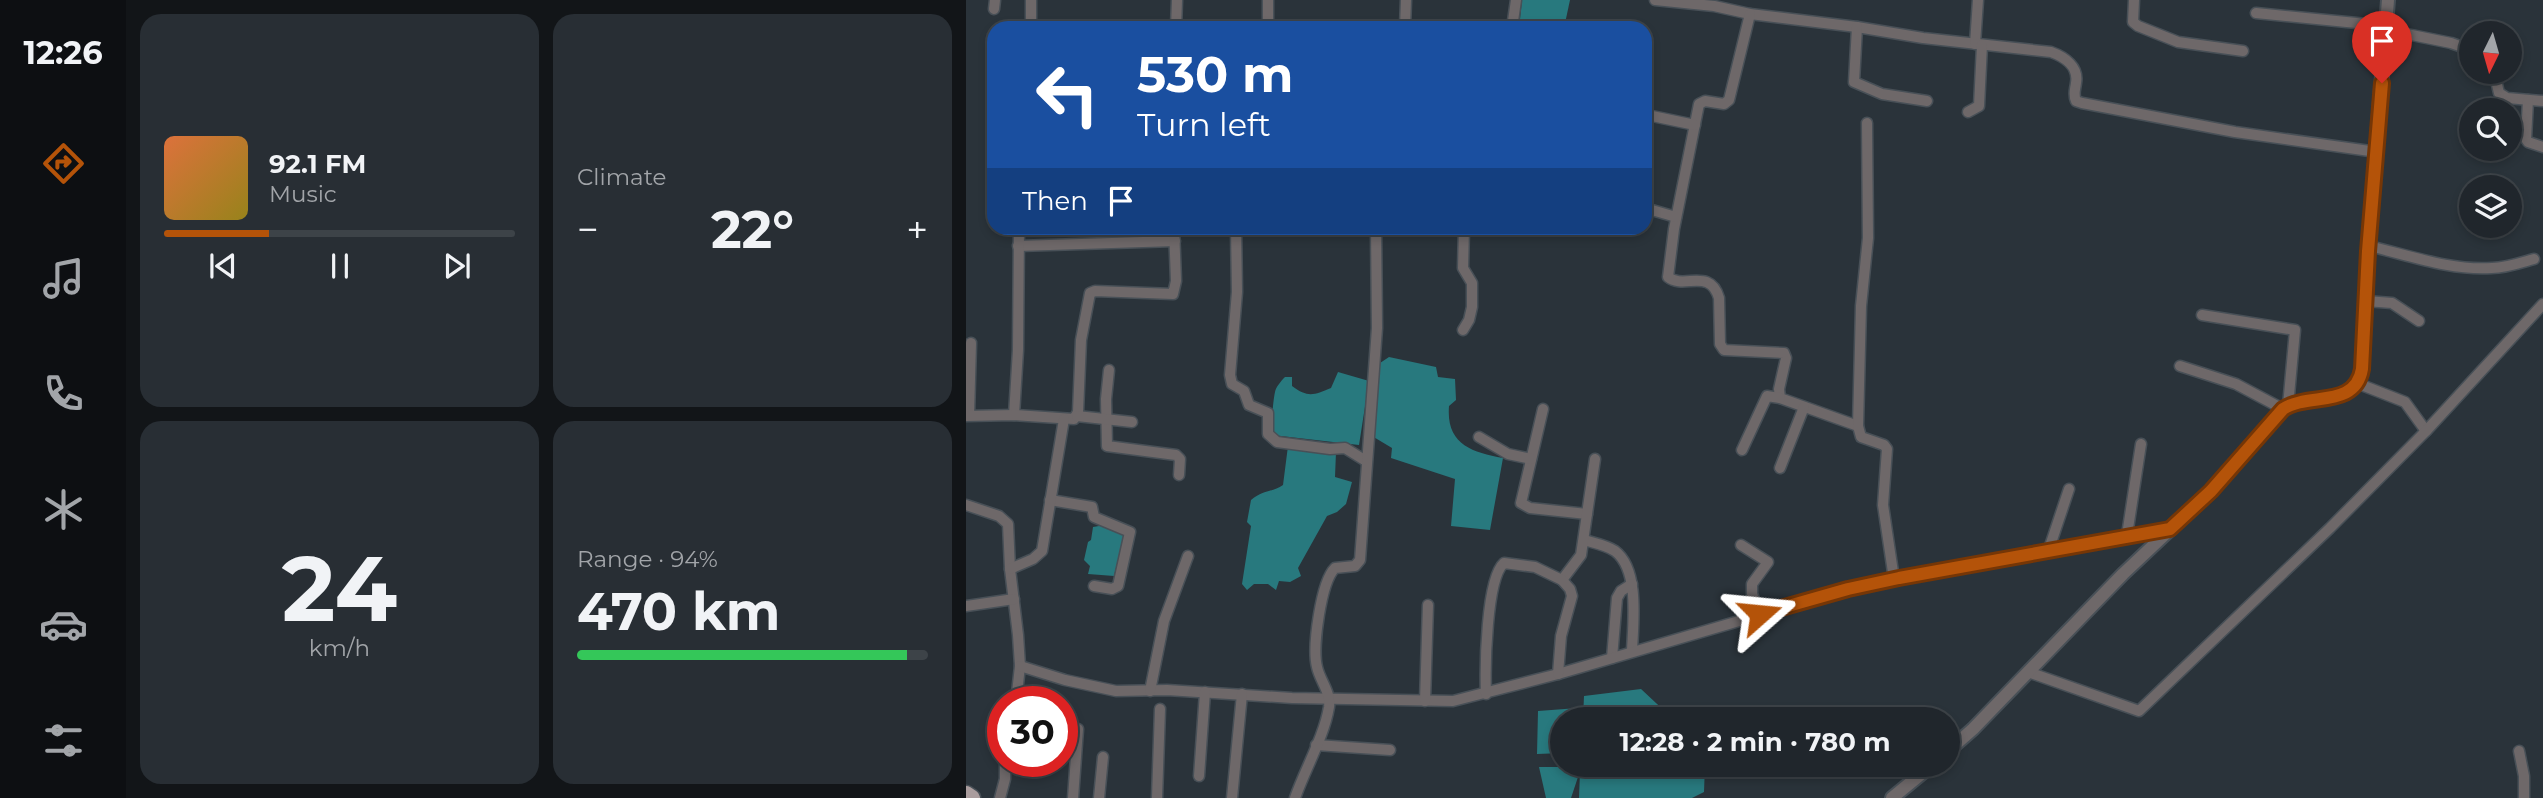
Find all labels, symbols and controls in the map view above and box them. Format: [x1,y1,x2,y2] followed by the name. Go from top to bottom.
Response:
[2352,11,2412,83] pin
[2459,21,2522,84] north arrow
[2459,21,2522,238] map controls
[2363,22,2401,60] icon: arrive
[23,33,103,72] text: 12:26
[1137,45,1293,104] text: 530 m
[1022,49,1113,140] icon: left
[2459,98,2522,161] button: search
[1137,105,1271,144] text: Turn left
[39,139,88,188] icon: directions
[269,148,366,180] text: 92.1 FM
[577,163,666,191] text: Climate
[2459,175,2522,238] button: layers
[269,180,337,208] text: Music
[1102,182,1140,220] icon: arrive
[1022,185,1088,217] text: Then
[711,198,794,261] text: 22°
[577,206,599,253] text: −
[906,206,928,253] text: +
[204,247,242,285] icon: previous
[321,247,359,285] icon: pause
[438,247,476,285] icon: next
[39,254,88,303] icon: music
[39,369,88,418] icon: phone
[39,485,88,534] icon: climate
[282,533,397,644] text: 24
[577,545,718,573] text: Range · 94%
[1723,577,1797,651] position arrow
[577,580,780,643] text: 470 km
[39,600,88,649] icon: car
[309,634,370,662] text: km/h
[987,686,1078,777] speed limit sign: 30
[39,716,88,765] icon: filters
[1620,726,1890,758] text: 12:28 · 2 min · 780 m

